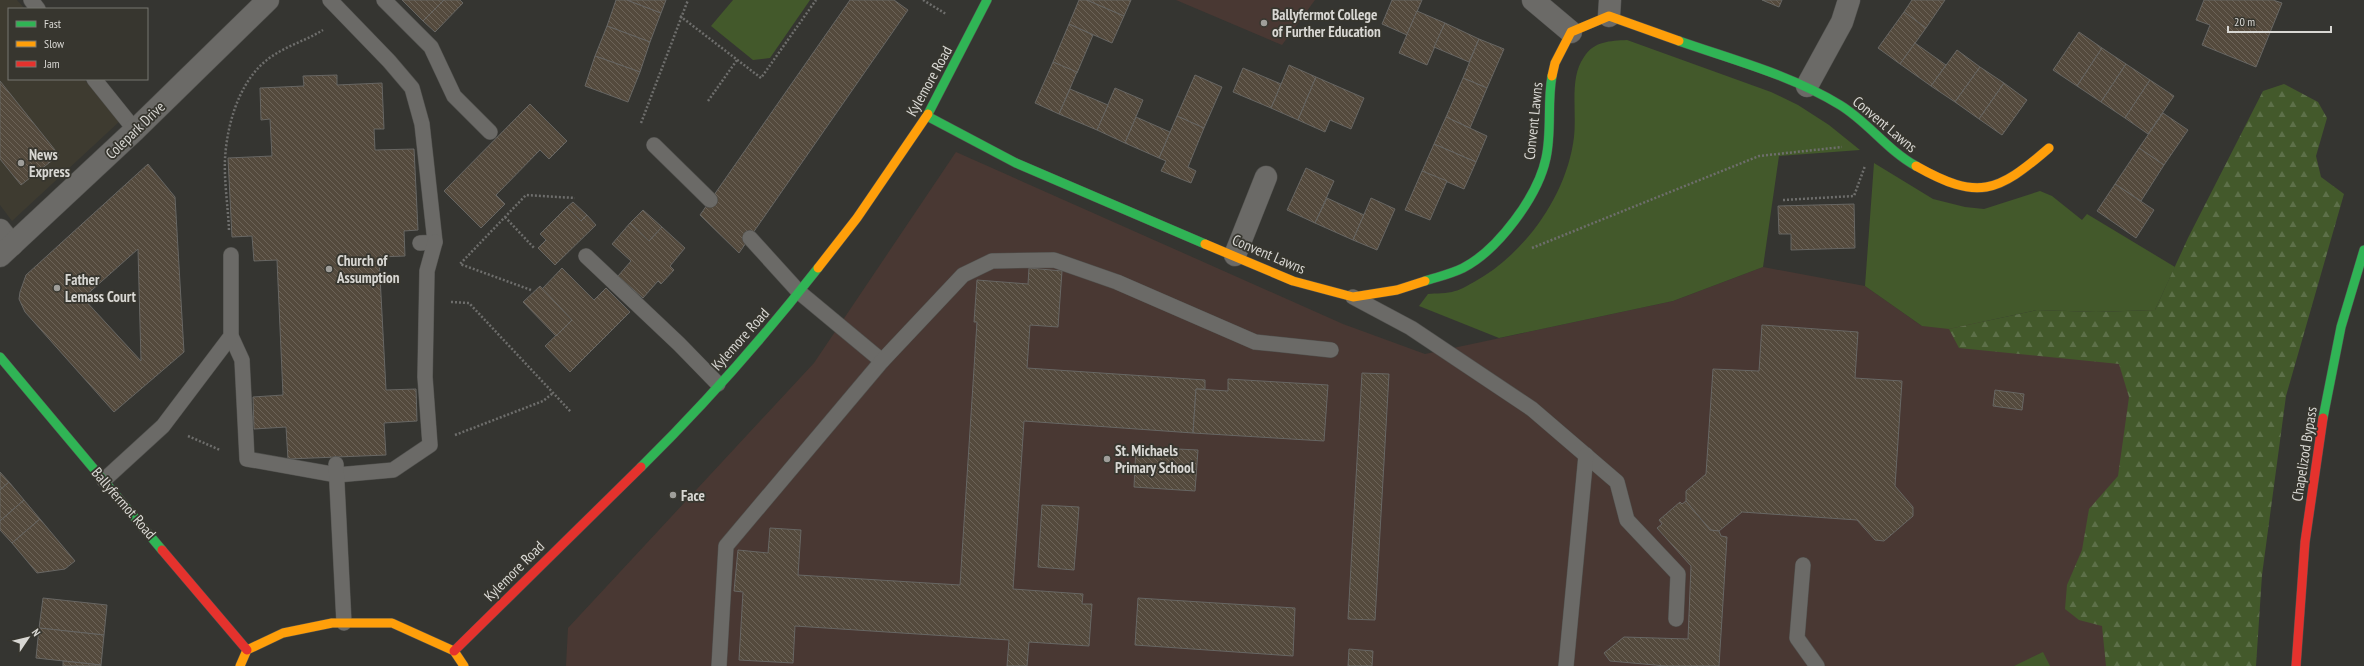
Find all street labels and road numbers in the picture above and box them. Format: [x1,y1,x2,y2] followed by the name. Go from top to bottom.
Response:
[902,43,956,119] street label: Kylemore Road
[1519,81,1547,161] street label: Convent Lawns
[1849,92,1921,156] street label: Convent Lawns
[101,97,169,163] street label: Colepark Drive
[1229,230,1309,278] street label: Convent Lawns
[707,304,773,374] street label: Kylemore Road
[2287,405,2321,503] street label: Chapelizod Bypass
[88,463,160,543] street label: Ballyfermot Road
[480,537,548,605] street label: Kylemore Road

